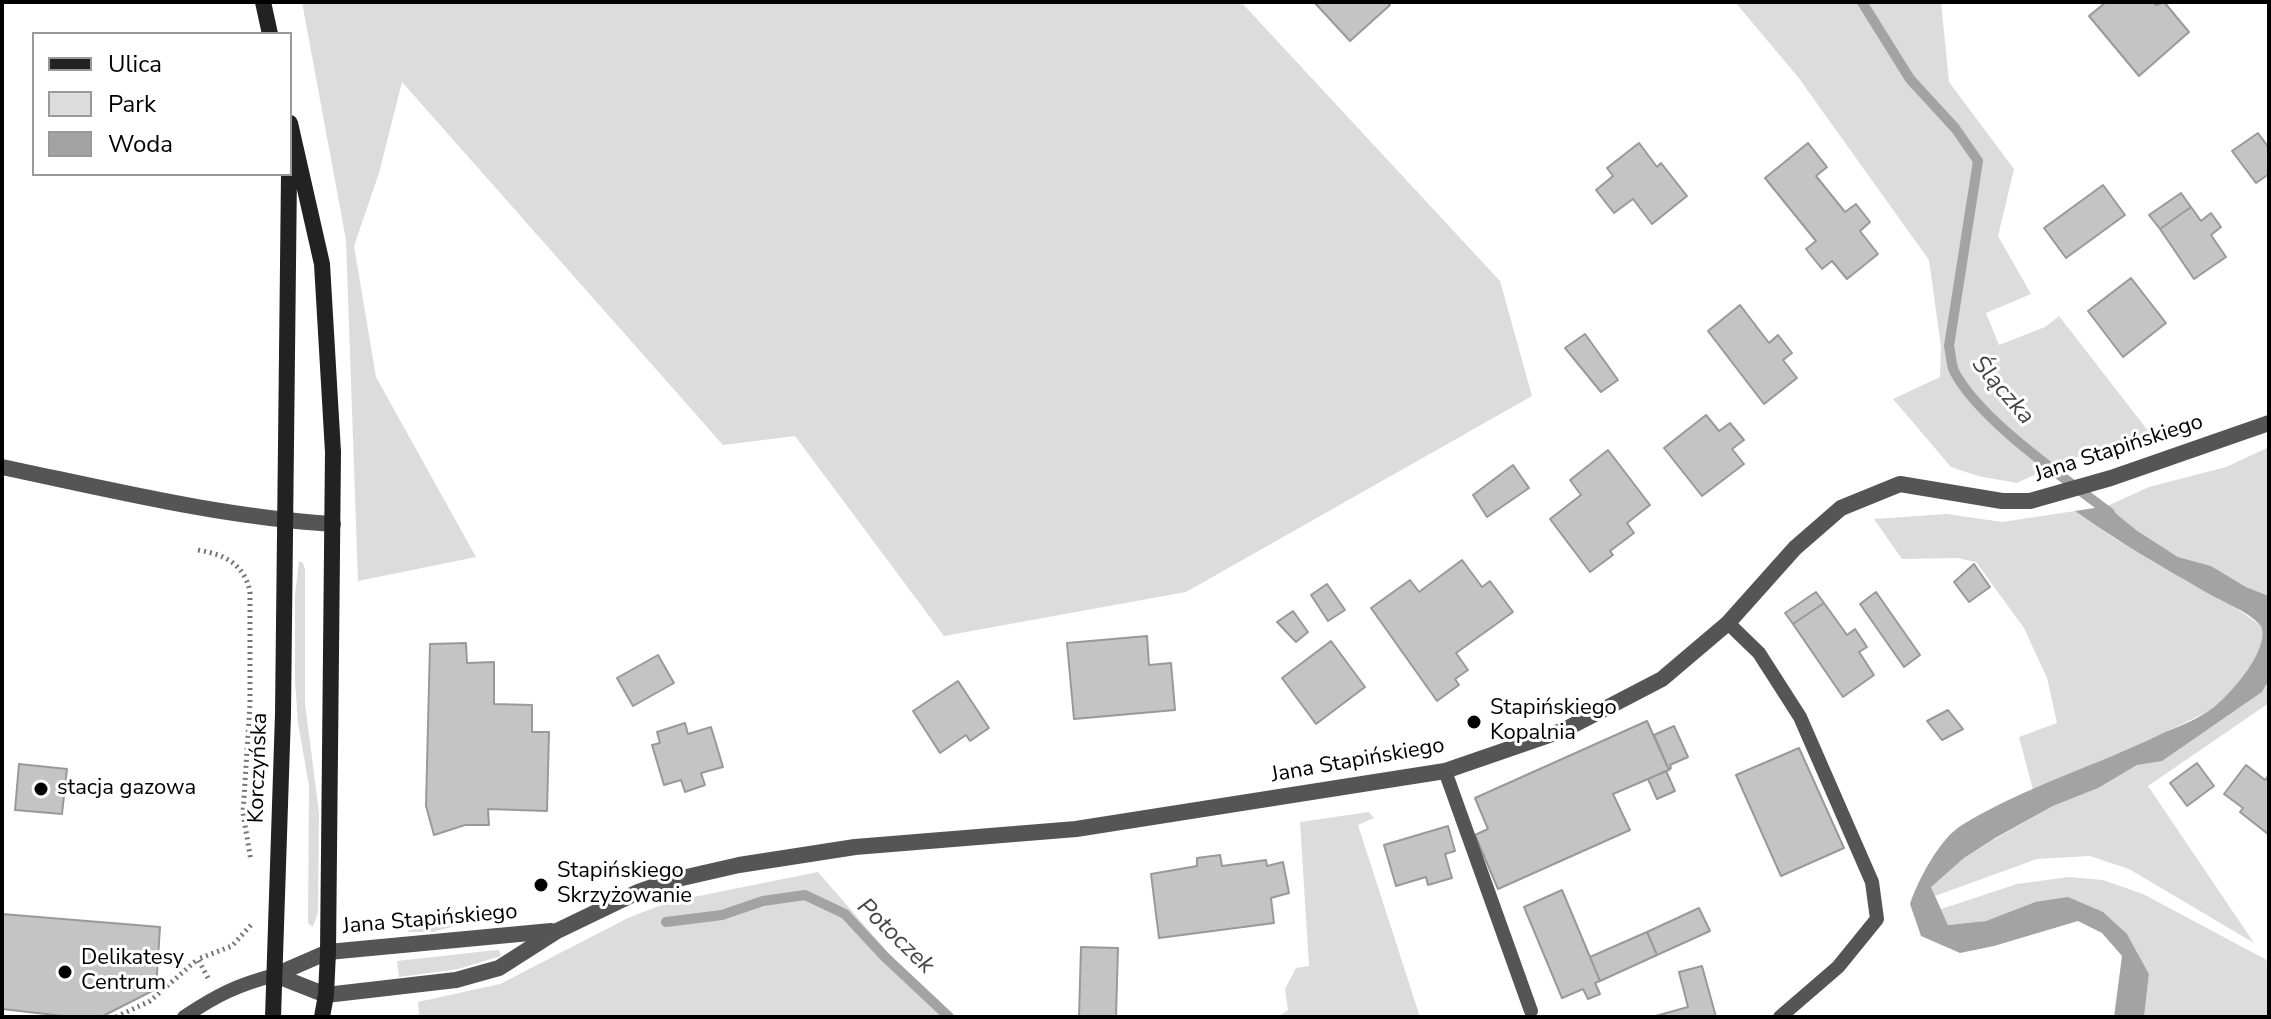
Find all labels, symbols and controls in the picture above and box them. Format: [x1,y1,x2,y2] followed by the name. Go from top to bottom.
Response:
[32,32,292,176] legend
[108,48,162,80] text: Ulica
[108,88,156,120] text: Park
[108,128,173,160] text: Woda
[1964,351,2040,431] water label: Ślączka
[2032,409,2206,489] street label: Jana Stapińskiego
[1490,696,1617,748] place label: Stapińskiego Kopalnia
[244,712,274,824] street label: Korczyńska
[1465,713,1483,731] marker: Stapińskiego Kopalnia
[1269,733,1447,789] street label: Jana Stapińskiego
[57,776,196,802] place label: stacja gazowa
[32,780,50,798] marker: stacja gazowa
[557,859,692,910] place label: Stapińskiego Skrzyżowanie
[532,876,550,894] marker: Stapińskiego Skrzyżowanie
[850,893,940,981] water label: Potoczek
[341,899,519,941] street label: Jana Stapińskiego
[81,946,184,998] place label: Delikatesy Centrum
[56,963,74,981] marker: Delikatesy Centrum

